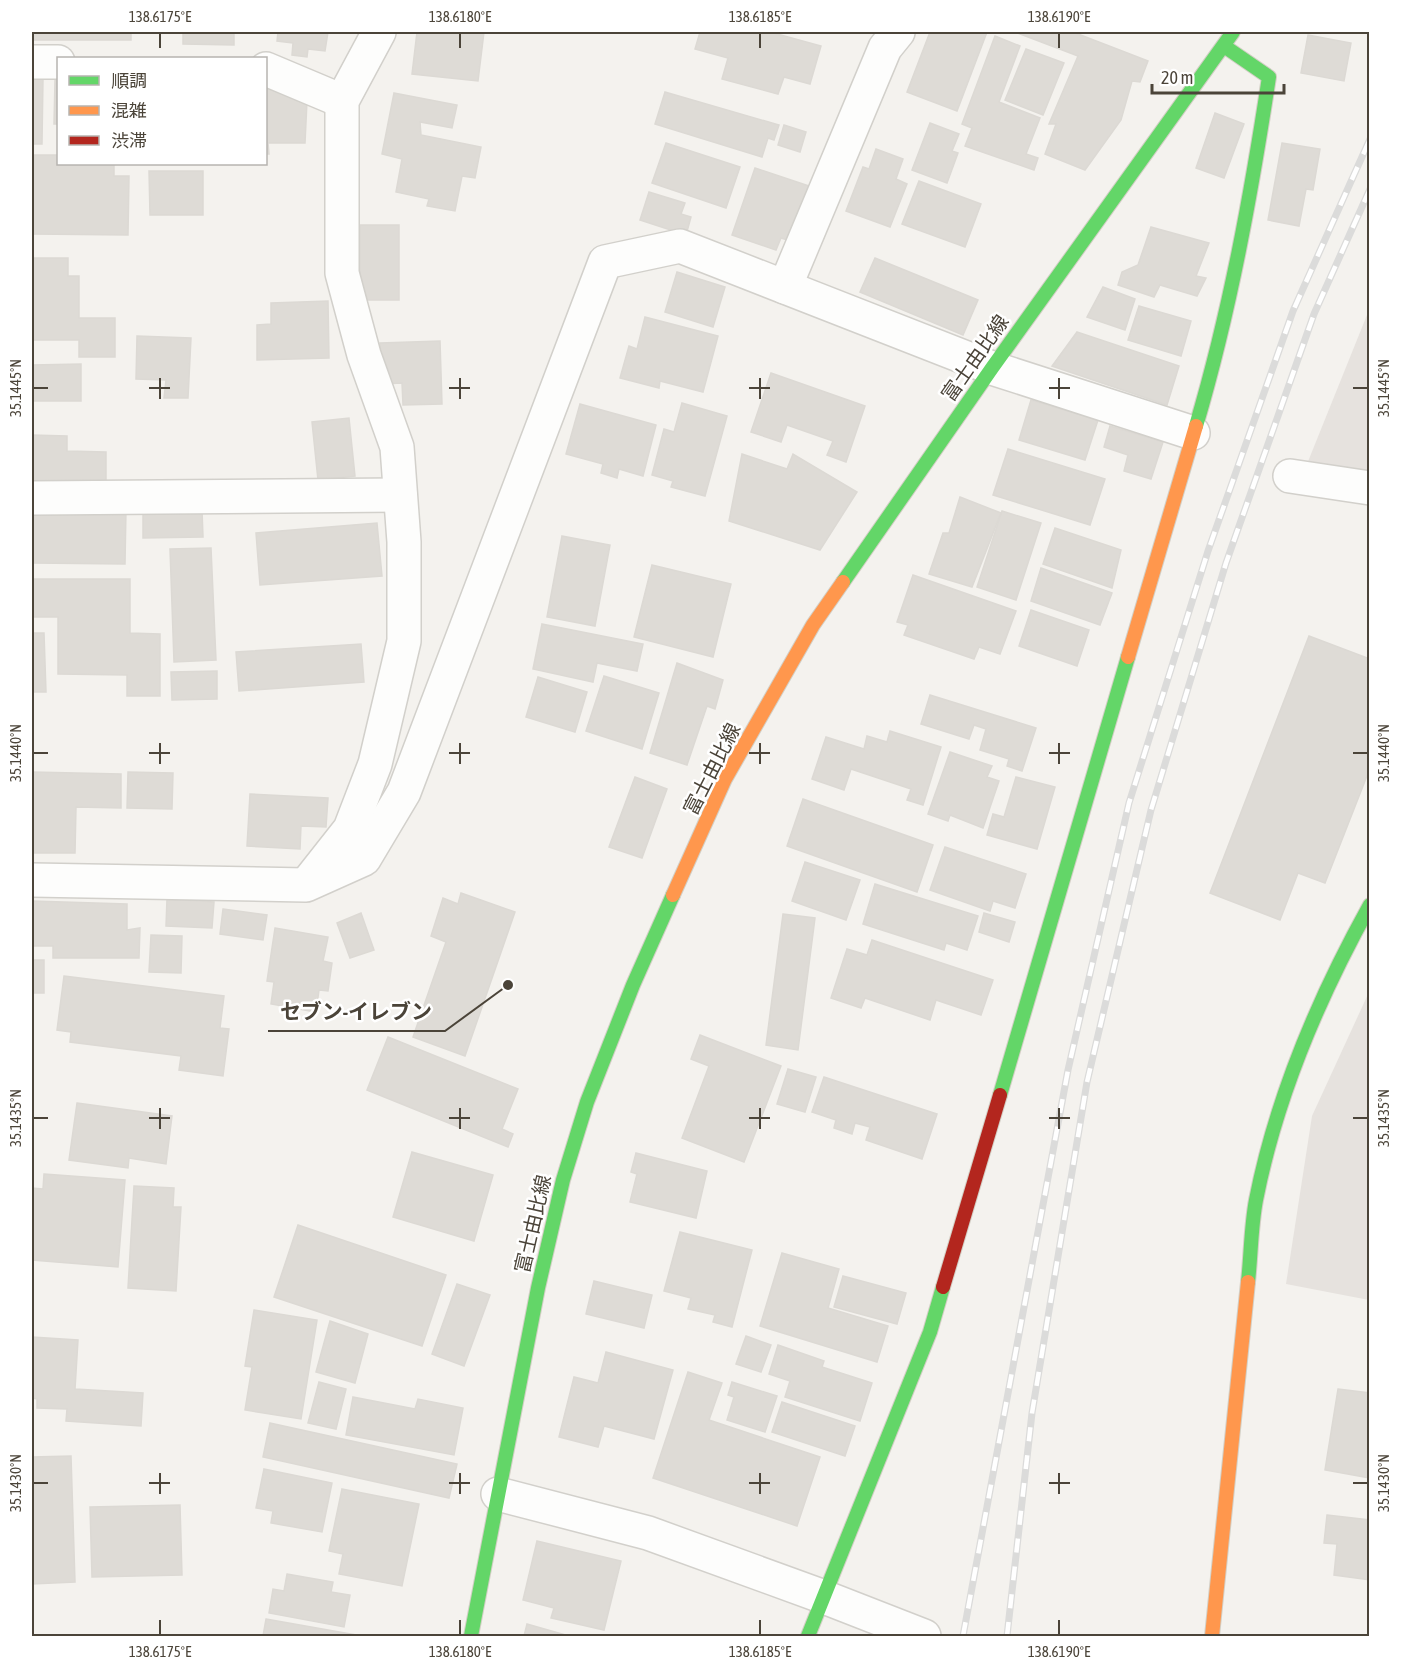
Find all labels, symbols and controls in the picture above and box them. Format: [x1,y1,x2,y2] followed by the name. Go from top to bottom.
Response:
[129,8,192,25] text: 138.6175°E
[429,8,492,25] text: 138.6180°E
[729,8,792,25] text: 138.6185°E
[1028,8,1091,25] text: 138.6190°E
[57,57,267,165] legend
[1152,57,1284,95] scale bar
[1161,67,1193,88] text: 20 m
[111,70,147,91] text: 順調
[111,100,147,121] text: 混雑
[111,130,147,151] text: 渋滞
[936,310,1013,405] street label: 富士由比線
[7,359,24,417] text: 35.1445°N
[1375,359,1392,417] text: 35.1445°N
[679,719,745,819] street label: 富士由比線
[7,724,24,782] text: 35.1440°N
[1375,724,1392,782] text: 35.1440°N
[268,992,445,1031] callout: セブン-イレブン
[280,999,432,1023] text: セブン-イレブン
[7,1089,24,1147] text: 35.1435°N
[1375,1089,1392,1147] text: 35.1435°N
[510,1173,555,1275] street label: 富士由比線
[7,1454,24,1512] text: 35.1430°N
[1375,1454,1392,1512] text: 35.1430°N
[129,1643,192,1660] text: 138.6175°E
[429,1643,492,1660] text: 138.6180°E
[729,1643,792,1660] text: 138.6185°E
[1028,1643,1091,1660] text: 138.6190°E

